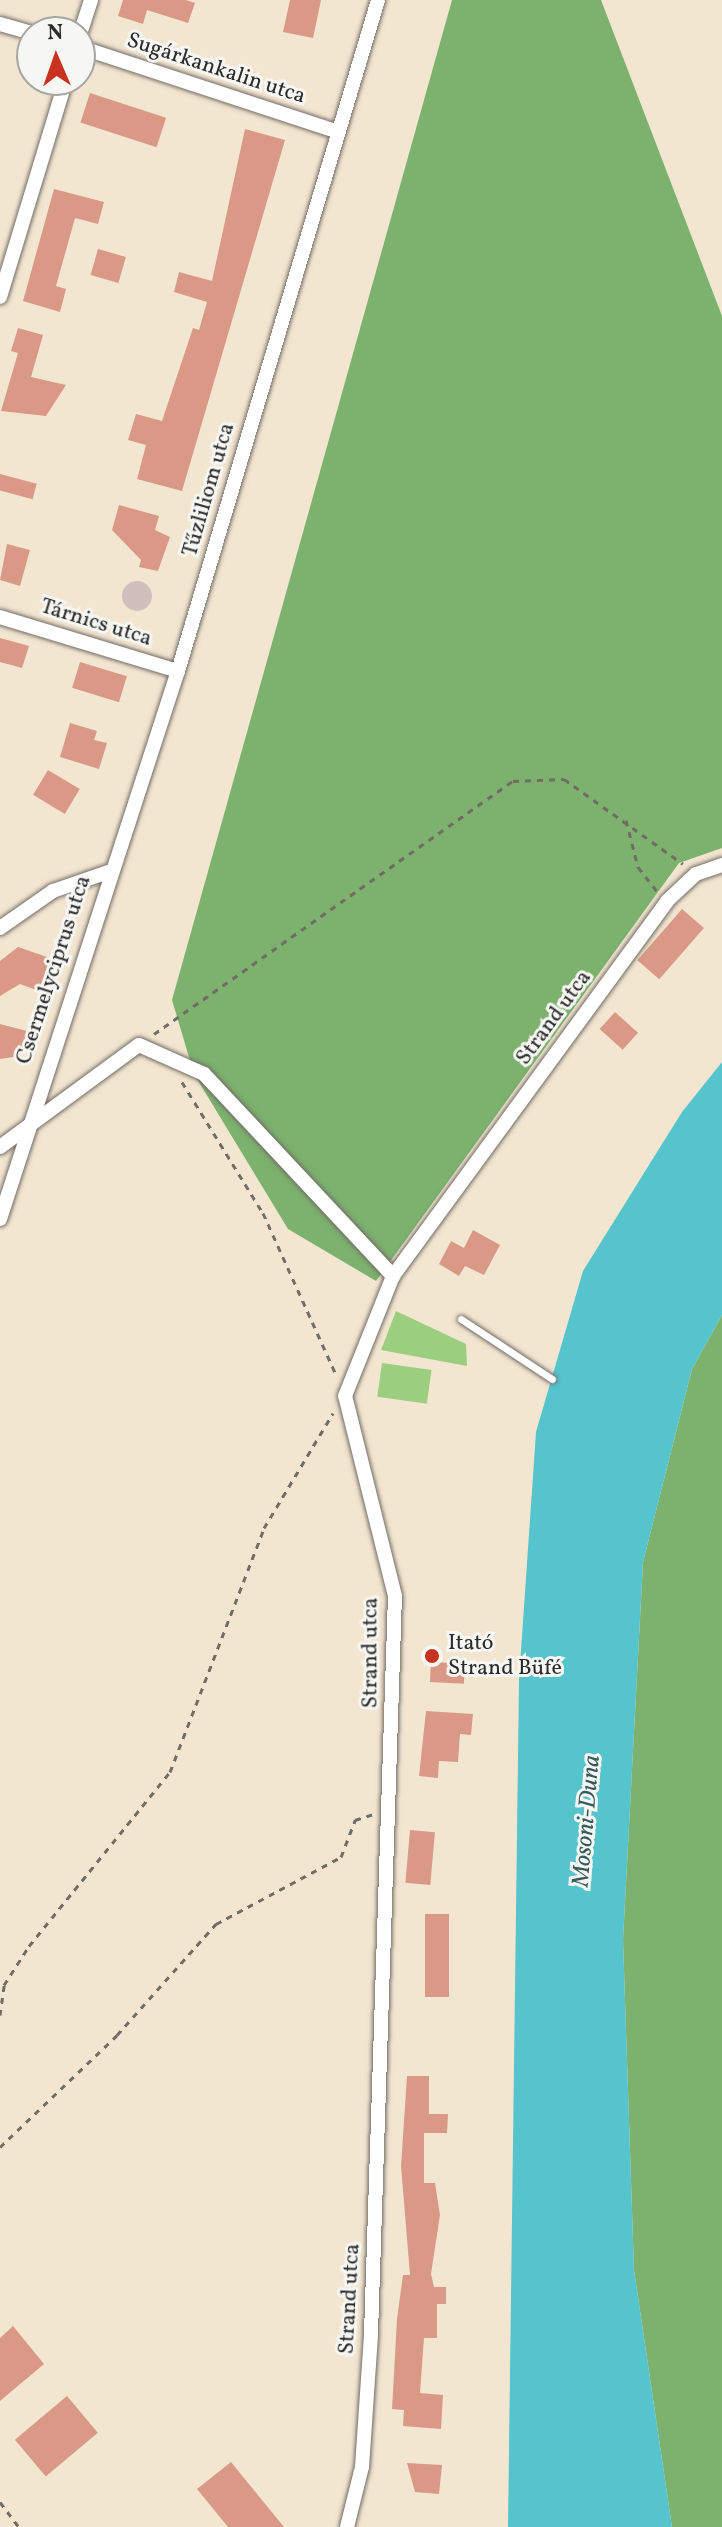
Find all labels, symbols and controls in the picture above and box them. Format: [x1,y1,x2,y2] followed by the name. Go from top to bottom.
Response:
[16,16,96,96] north arrow
[47,18,64,49] text: N
[123,28,309,110] street label: Sugárkankalin utca
[177,420,241,560] street label: Tűzliliom utca
[37,594,155,652] street label: Tárnics utca
[11,872,97,1068] street label: Csermelyciprus utca
[511,965,597,1071] street label: Strand utca
[358,1598,384,1708] street label: Strand utca
[448,1630,562,1682] place label: Itató Strand Büfé
[423,1647,441,1665] marker: Itató Strand Büfé
[568,1754,608,1888] water label: Mosoni-Duna
[334,2243,366,2355] street label: Strand utca

